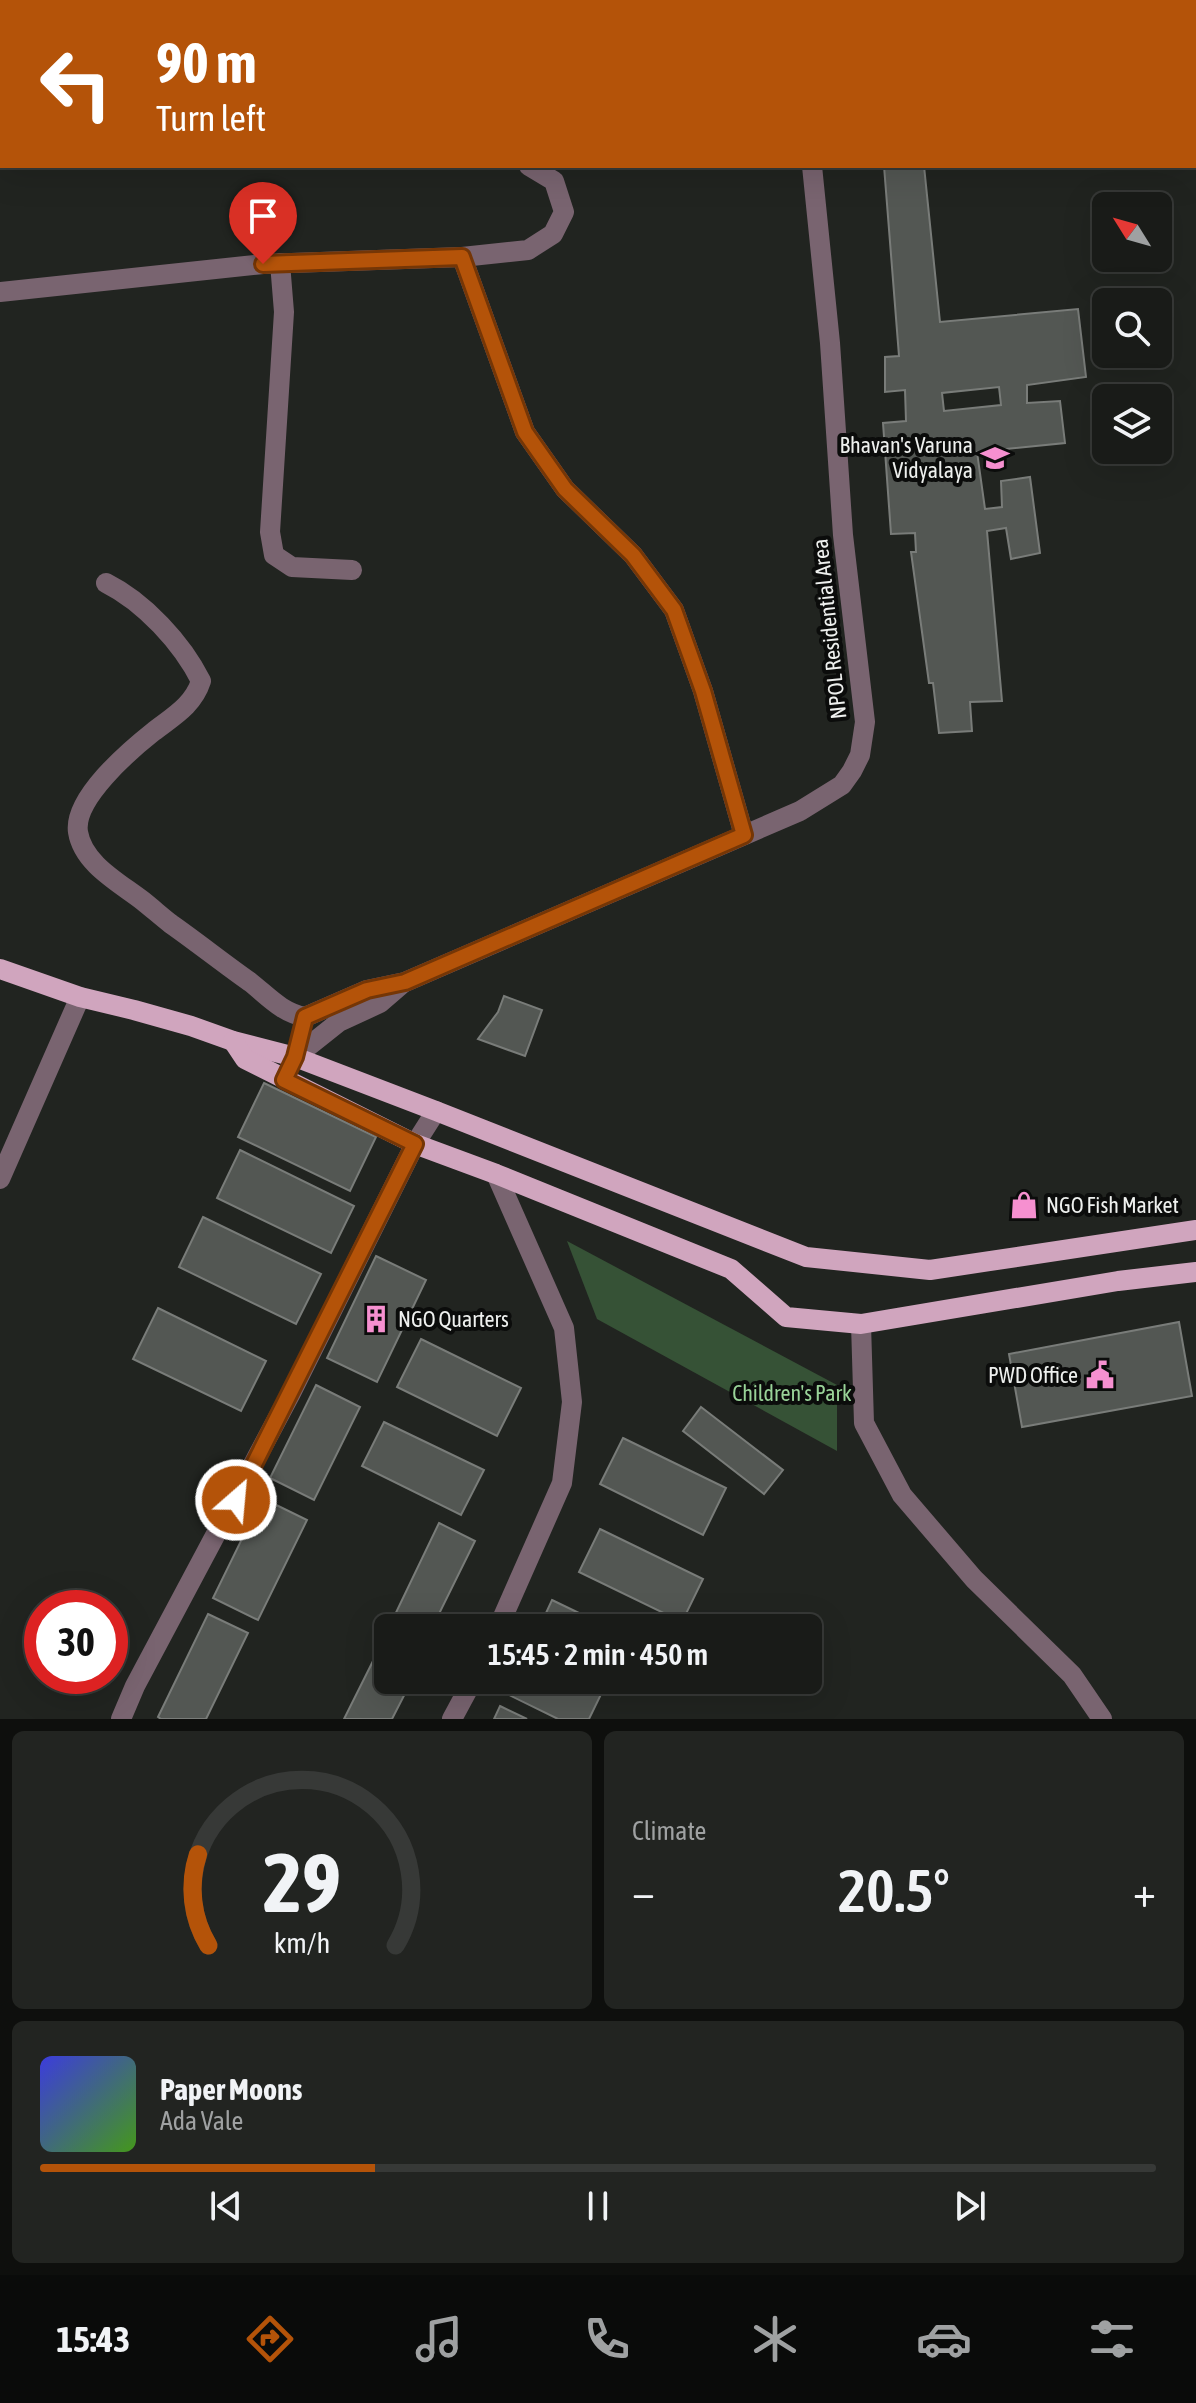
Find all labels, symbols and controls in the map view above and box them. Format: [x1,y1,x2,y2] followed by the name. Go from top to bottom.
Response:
[156,31,257,95] text: 90 m
[24,32,128,136] icon: left
[156,97,266,139] text: Turn left
[229,182,297,264] pin
[1092,192,1172,272] north arrow
[1092,192,1172,464] map controls
[241,194,285,238] icon: arrive
[1092,288,1172,368] button: search
[1092,384,1172,464] button: layers
[840,432,973,483] place label: Bhavan's Varuna Vidyalaya
[980,443,1010,473] school or university icon: Bhavan's Varuna Vidyalaya
[807,538,851,720] street label: NPOL Residential Area
[1009,1190,1039,1220] shop icon: NGO Fish Market
[1046,1192,1179,1218] place label: NGO Fish Market
[361,1304,391,1334] building icon: NGO Quarters
[398,1306,509,1332] place label: NGO Quarters
[1085,1360,1115,1390] public building icon: PWD Office
[988,1362,1078,1388] place label: PWD Office
[732,1380,852,1406] park label: Children's Park
[194,1458,278,1542] position arrow
[24,1590,128,1694] speed limit sign: 30
[488,1637,708,1671] text: 15:45 · 2 min · 450 m
[632,1816,706,1846] text: Climate
[263,1834,341,1930] text: 29
[838,1856,950,1925] text: 20.5°
[632,1866,655,1916] text: −
[1133,1866,1156,1916] text: +
[274,1926,330,1959] text: km/h
[160,2072,302,2106] text: Paper Moons
[160,2106,243,2136] text: Ada Vale
[204,2184,248,2228] icon: previous
[576,2184,620,2228] icon: pause
[948,2184,992,2228] icon: next
[242,2311,298,2367] icon: directions
[411,2311,467,2367] icon: music
[579,2311,635,2367] icon: phone
[747,2311,803,2367] icon: climate
[916,2311,972,2367] icon: car
[1084,2311,1140,2367] icon: filters
[56,2318,130,2360] text: 15:43

